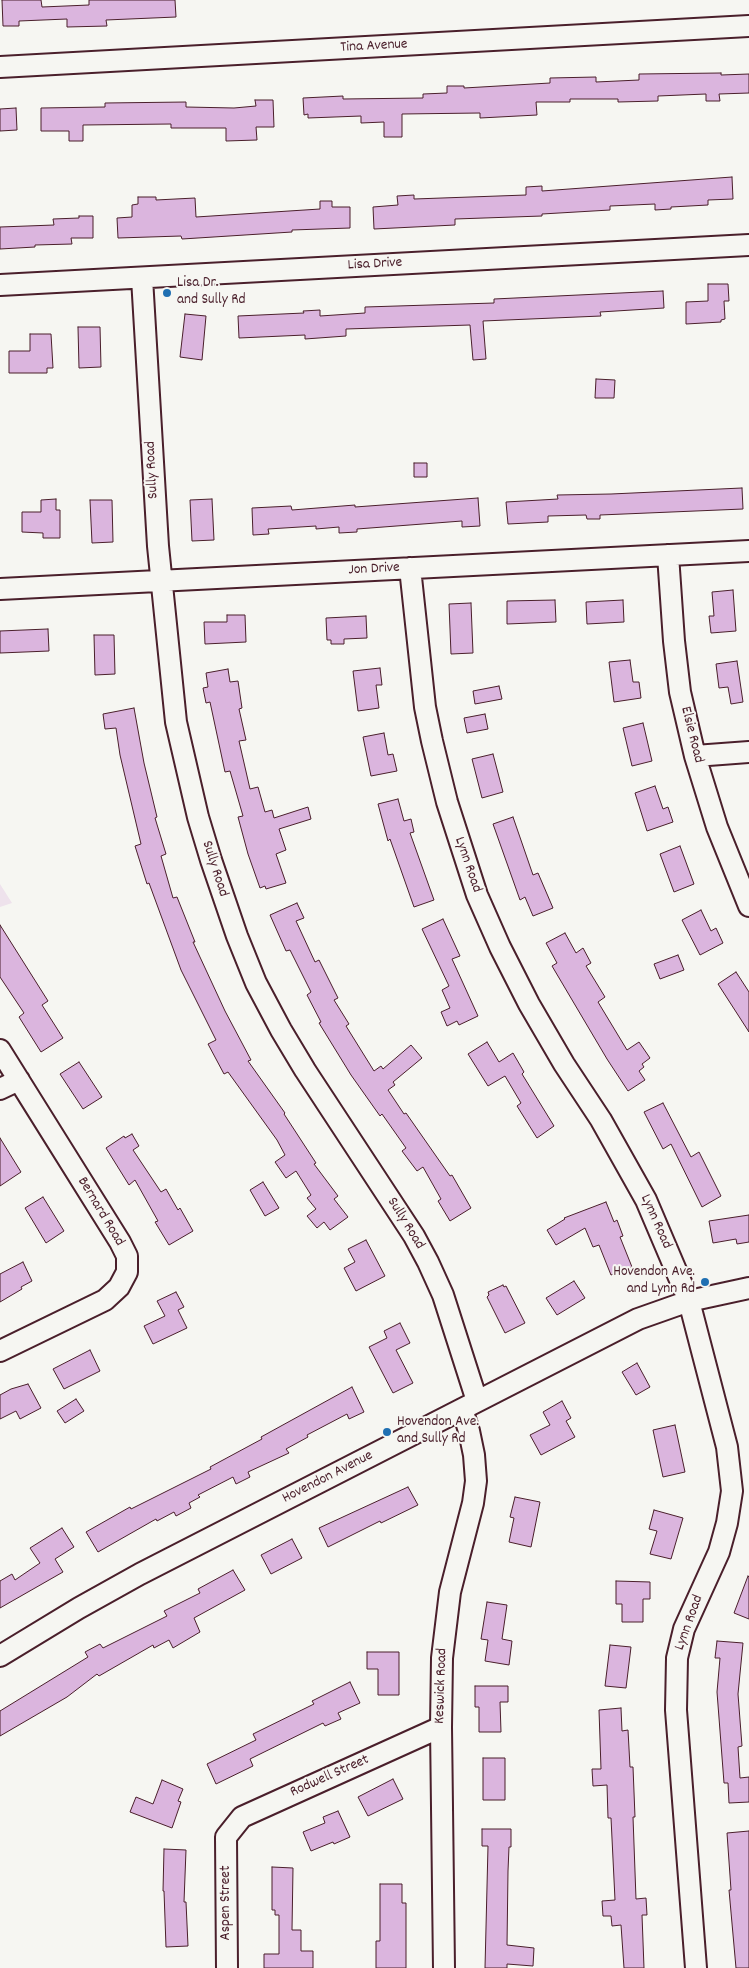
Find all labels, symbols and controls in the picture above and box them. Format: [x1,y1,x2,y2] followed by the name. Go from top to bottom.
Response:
[340,36,408,58] street label: Tina Avenue
[347,255,403,275] street label: Lisa Drive
[177,275,246,310] place label: Lisa Dr. and Sully Rd
[161,287,173,299] marker: Lisa Dr. and Sully Rd
[143,441,163,499] street label: Sully Road
[348,560,400,580] street label: Jon Drive
[675,705,707,765] street label: Elsie Road
[449,835,485,895] street label: Lynn Road
[197,839,231,899] street label: Sully Road
[72,1174,128,1250] street label: Bernard Road
[635,1192,675,1252] street label: Lynn Road
[382,1195,428,1253] street label: Sully Road
[613,1264,695,1299] place label: Hovendon Ave. and Lynn Rd
[699,1276,711,1288] marker: Hovendon Ave. and Lynn Rd
[397,1414,479,1449] place label: Hovendon Ave. and Sully Rd
[381,1426,393,1438] marker: Hovendon Ave. and Sully Rd
[280,1447,376,1509] street label: Hovendon Avenue
[672,1593,708,1653] street label: Lynn Road
[432,1648,452,1724] street label: Keswick Road
[288,1752,372,1802] street label: Rodwell Street
[218,1866,236,1940] street label: Aspen Street

